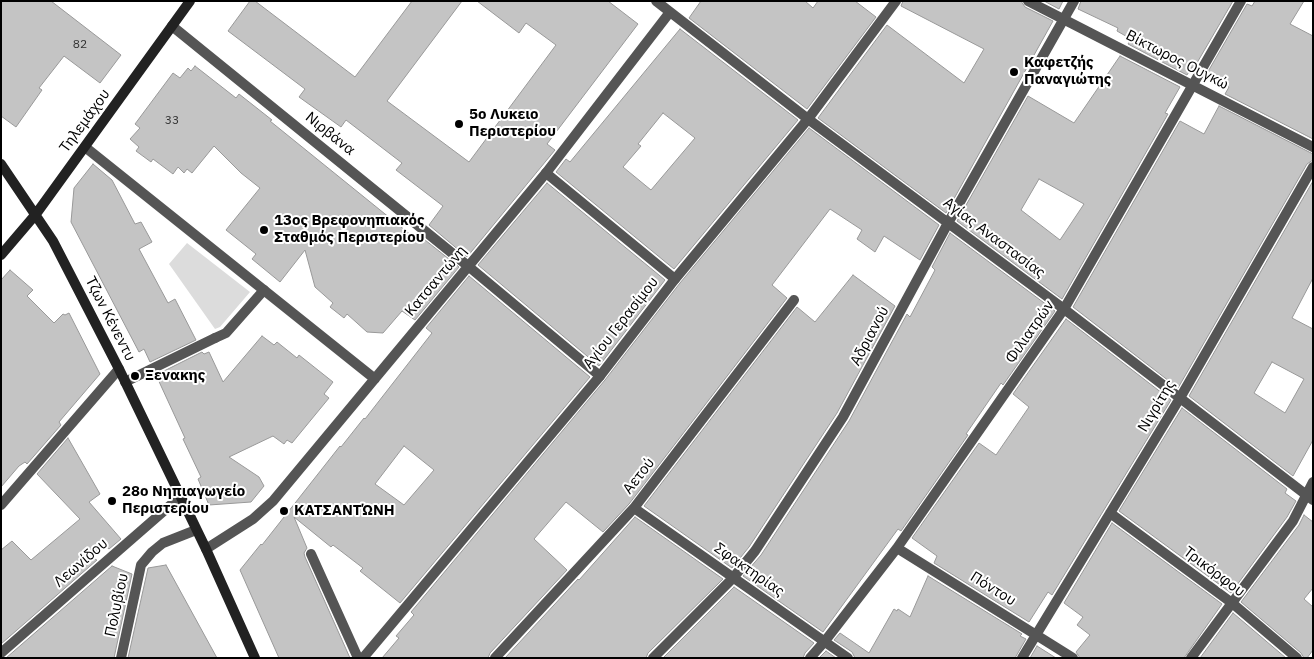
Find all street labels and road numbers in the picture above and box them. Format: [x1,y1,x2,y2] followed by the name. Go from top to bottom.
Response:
[1123,26,1231,94] street label: Βίκτωρος Ουγκώ
[56,86,114,156] street label: Τηλεμάχου
[301,108,359,160] street label: Νιρβάνα
[939,194,1049,282] street label: Αγίας Αναστασίας
[401,242,471,320] street label: Κατσαντώνη
[579,273,663,373] street label: Αγίου Γερασίμου
[81,274,139,364] street label: Τζων Κένεντυ
[1002,297,1058,367] street label: Φιλιατρών
[847,303,893,369] street label: Αδριανού
[1134,377,1180,435] street label: Νιγρίτης
[619,454,659,498] street label: Αετού
[50,535,112,591] street label: Λεωνίδου
[710,539,788,601] street label: Σφακτηρίας
[1180,543,1248,601] street label: Τρικόρφου
[967,568,1019,610] street label: Πόντου
[101,572,133,638] street label: Πολυβίου

